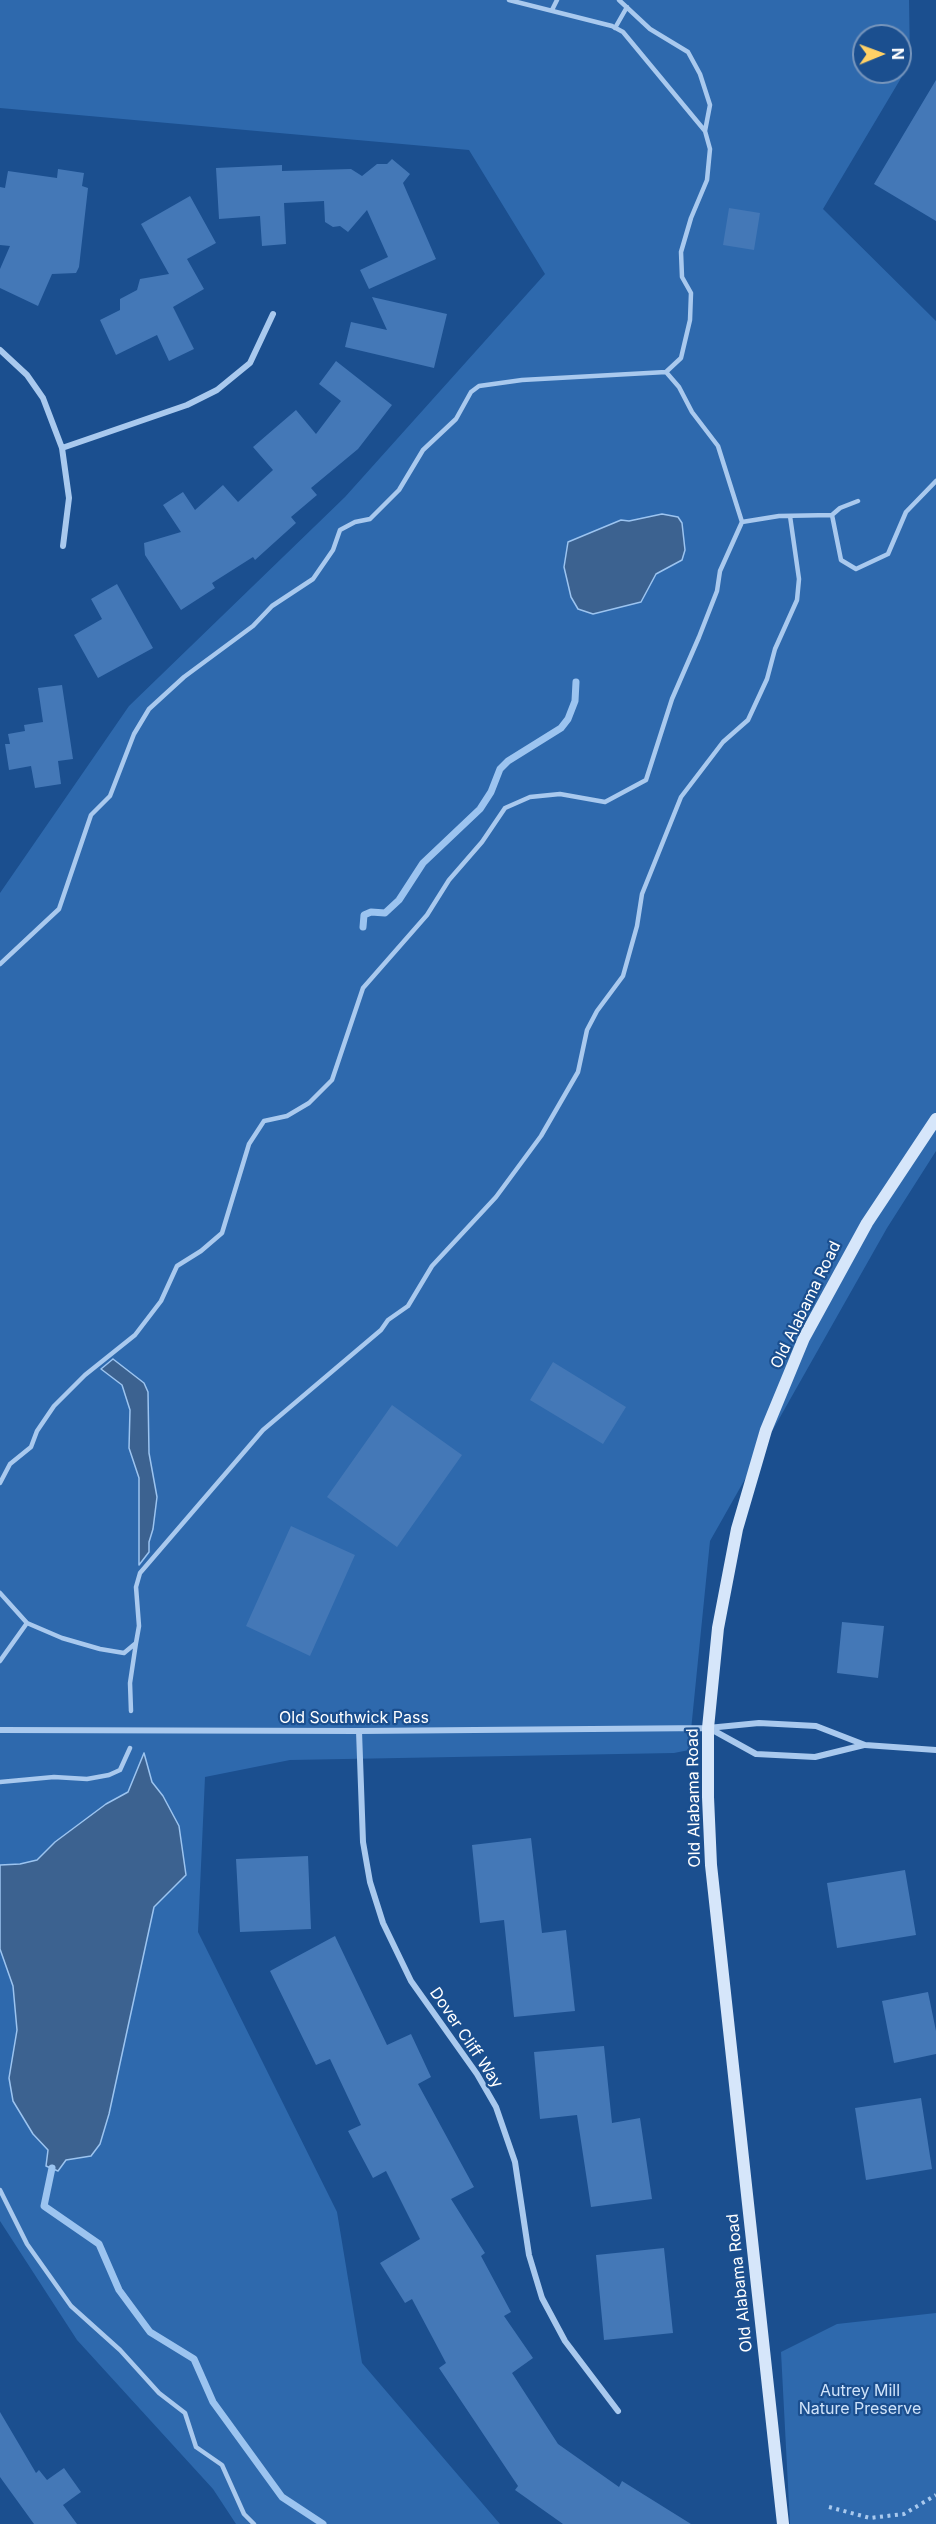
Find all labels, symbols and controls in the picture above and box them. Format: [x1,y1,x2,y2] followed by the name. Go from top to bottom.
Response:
[852,24,912,84] north arrow
[888,47,908,60] text: N
[767,1238,845,1372] street label: Old Alabama Road
[279,1708,429,1728] street label: Old Southwick Pass
[683,1728,705,1868] street label: Old Alabama Road
[425,1984,507,2092] street label: Dover Cliff Way
[723,2213,757,2353] street label: Old Alabama Road
[799,2381,921,2419] park label: Autrey Mill Nature Preserve

